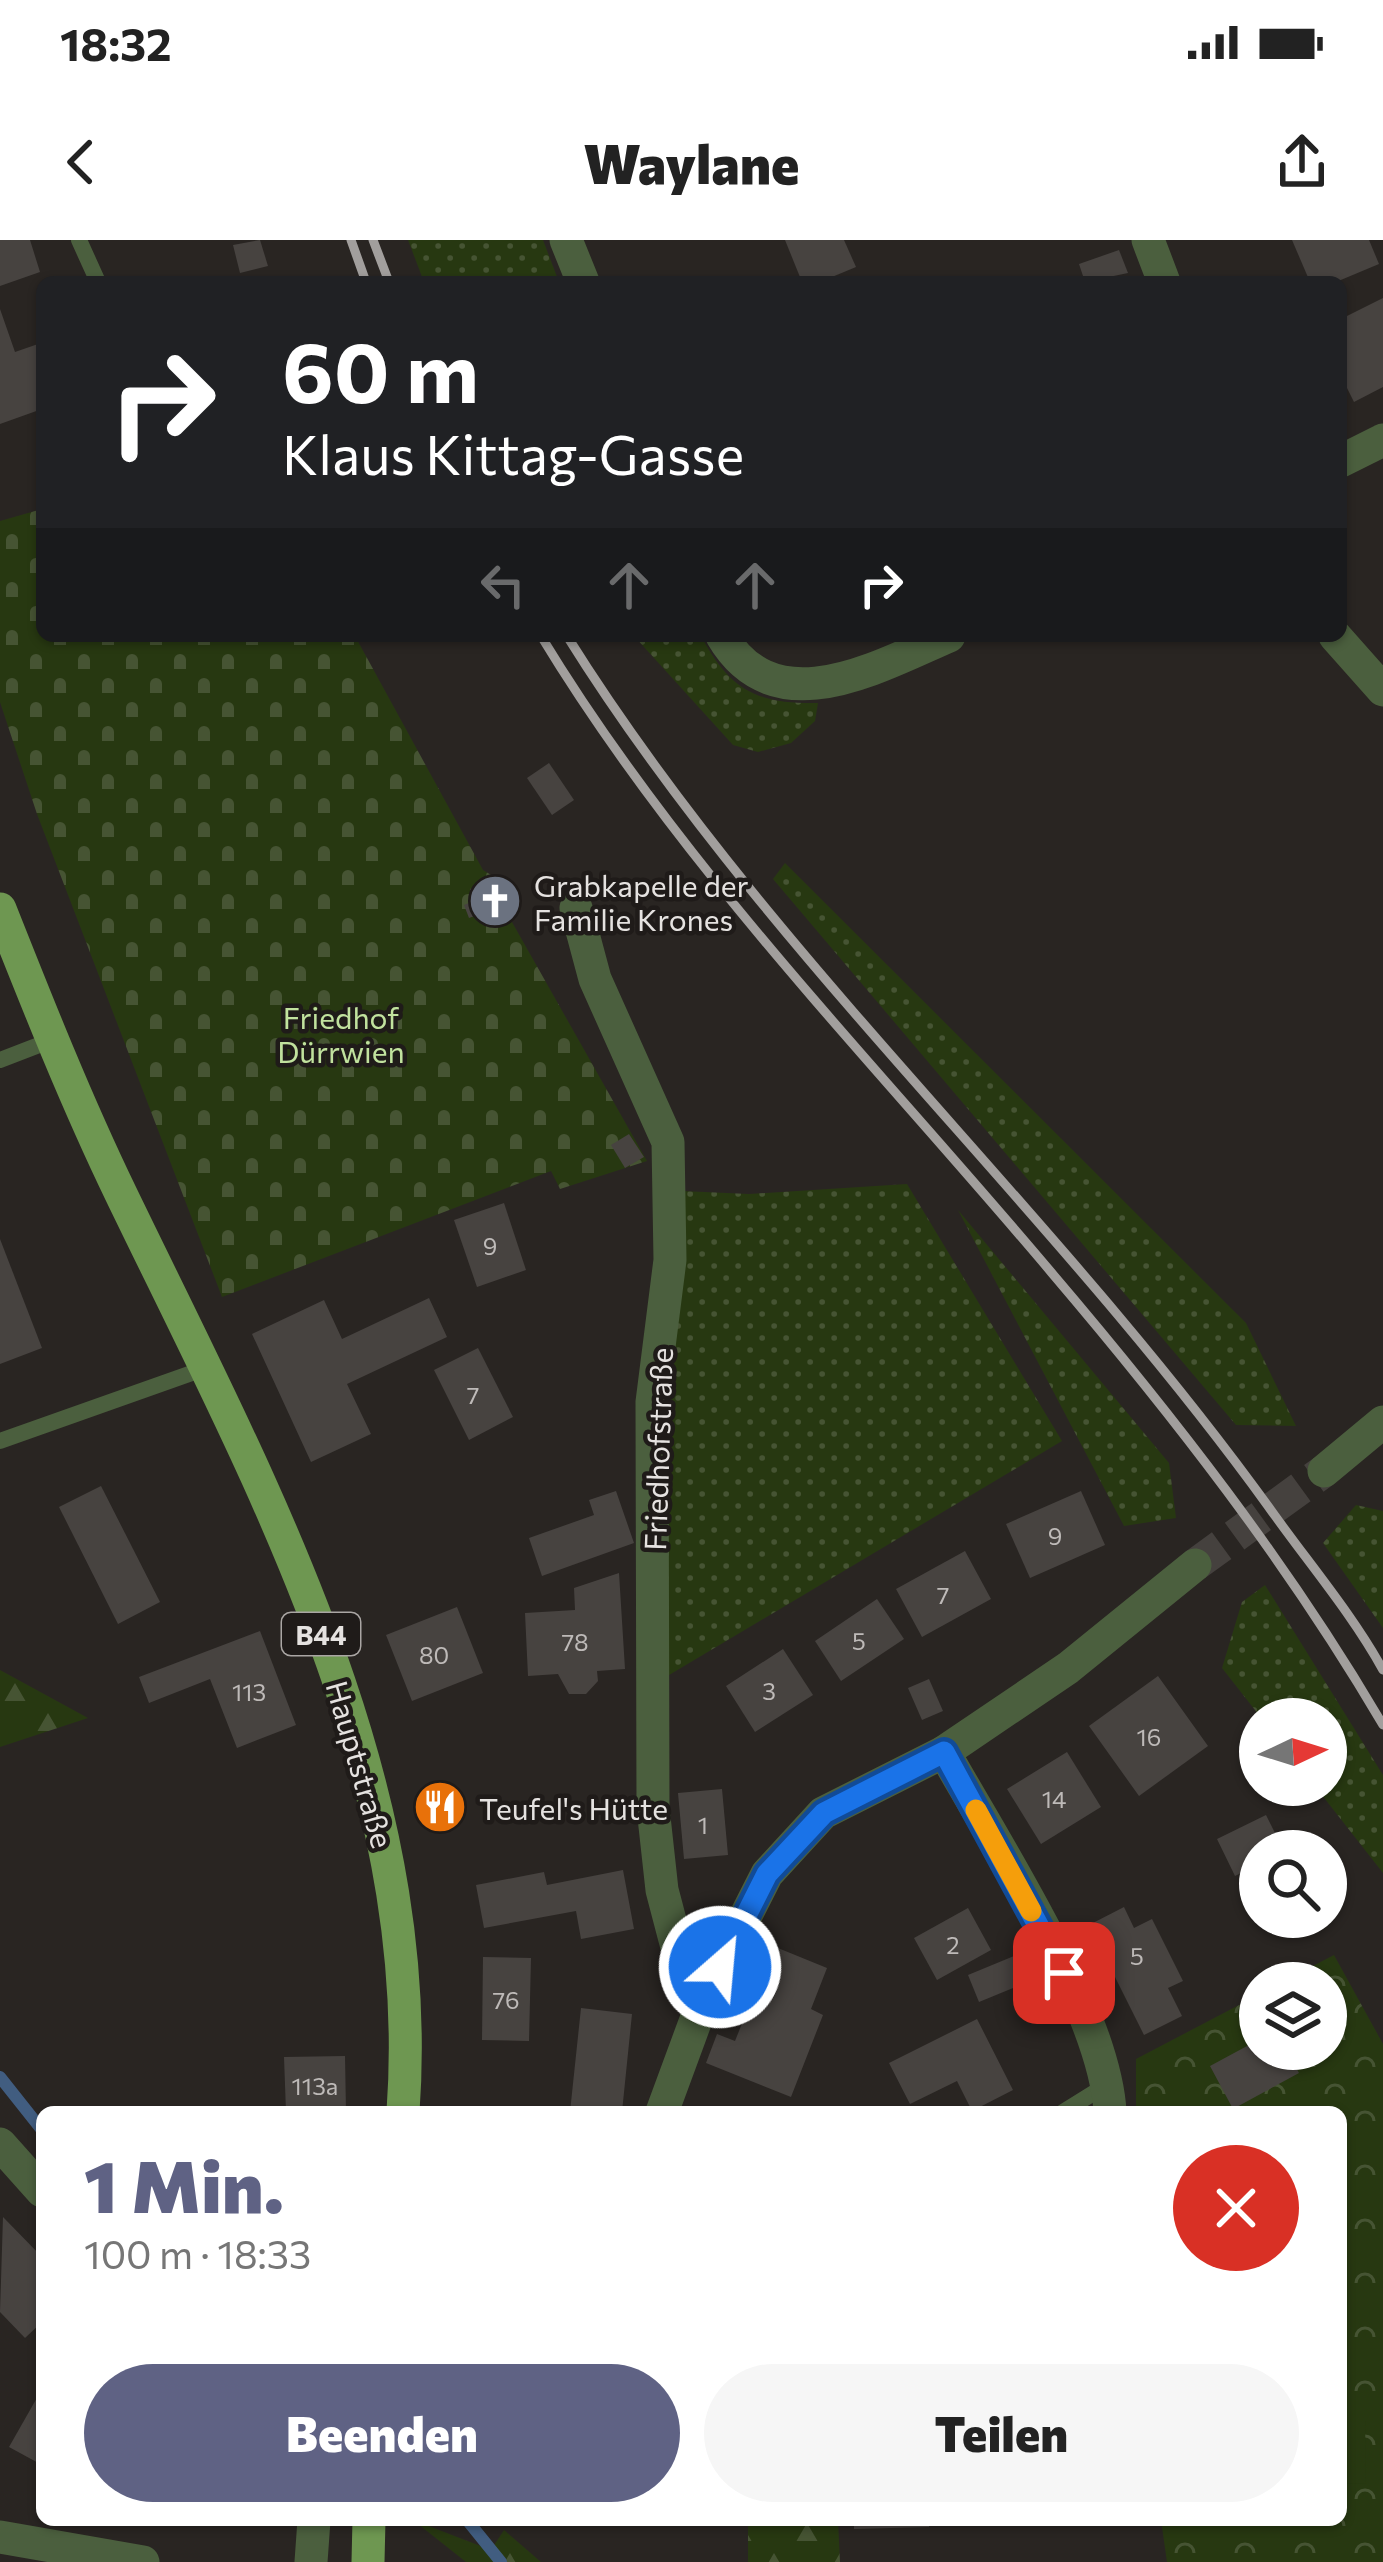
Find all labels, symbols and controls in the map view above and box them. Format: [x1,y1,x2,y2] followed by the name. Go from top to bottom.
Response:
[60,15,172,70] text: 18:32
[48,129,114,195] icon: back
[584,129,799,195] text: Waylane
[1269,129,1335,195] icon: share
[282,318,479,420] text: 60 m
[84,324,240,480] icon: right
[282,420,744,486] text: Klaus Kittag-Gasse
[470,552,536,618] icon: left
[596,552,662,618] icon: ahead
[722,552,788,618] icon: ahead
[848,552,914,618] icon: right
[534,866,749,937] place label: Grabkapelle der Familie Krones
[467,873,523,929] church icon: Grabkapelle der Familie Krones
[277,998,405,1069] park label: Friedhof Dürrwien
[483,1231,497,1260] house number: 9
[635,1347,679,1551] street label: Friedhofstraße
[467,1380,479,1409] house number: 7
[1048,1521,1062,1550] house number: 9
[937,1580,949,1609] house number: 7
[282,1613,360,1655] road number: B44
[852,1626,866,1655] house number: 5
[561,1627,589,1656] house number: 78
[419,1640,449,1669] house number: 80
[320,1676,402,1852] street label: Hauptstraße
[762,1676,776,1705] house number: 3
[232,1677,266,1706] house number: 113
[1239,1698,1347,1806] north arrow
[1239,1698,1347,2070] map controls
[1137,1722,1161,1751] house number: 16
[412,1779,468,1835] restaurant icon: Teufel's Hütte
[1042,1784,1066,1813] house number: 14
[479,1789,668,1826] place label: Teufel's Hütte
[698,1810,708,1839] house number: 1
[1239,1830,1347,1938] button: search
[657,1904,783,2030] position arrow
[1013,1922,1115,2024] pin
[946,1930,960,1959] house number: 2
[1031,1940,1097,2006] icon: arrive
[1130,1941,1144,1970] house number: 5
[1239,1962,1347,2070] button: layers
[492,1985,520,2014] house number: 76
[292,2071,338,2100] house number: 113a
[84,2140,284,2228] text: 1 Min.
[1173,2145,1299,2271] button: close
[84,2229,311,2277] text: 100 m · 18:33
[84,2364,680,2502] button: Beenden
[704,2364,1299,2502] button: Teilen

